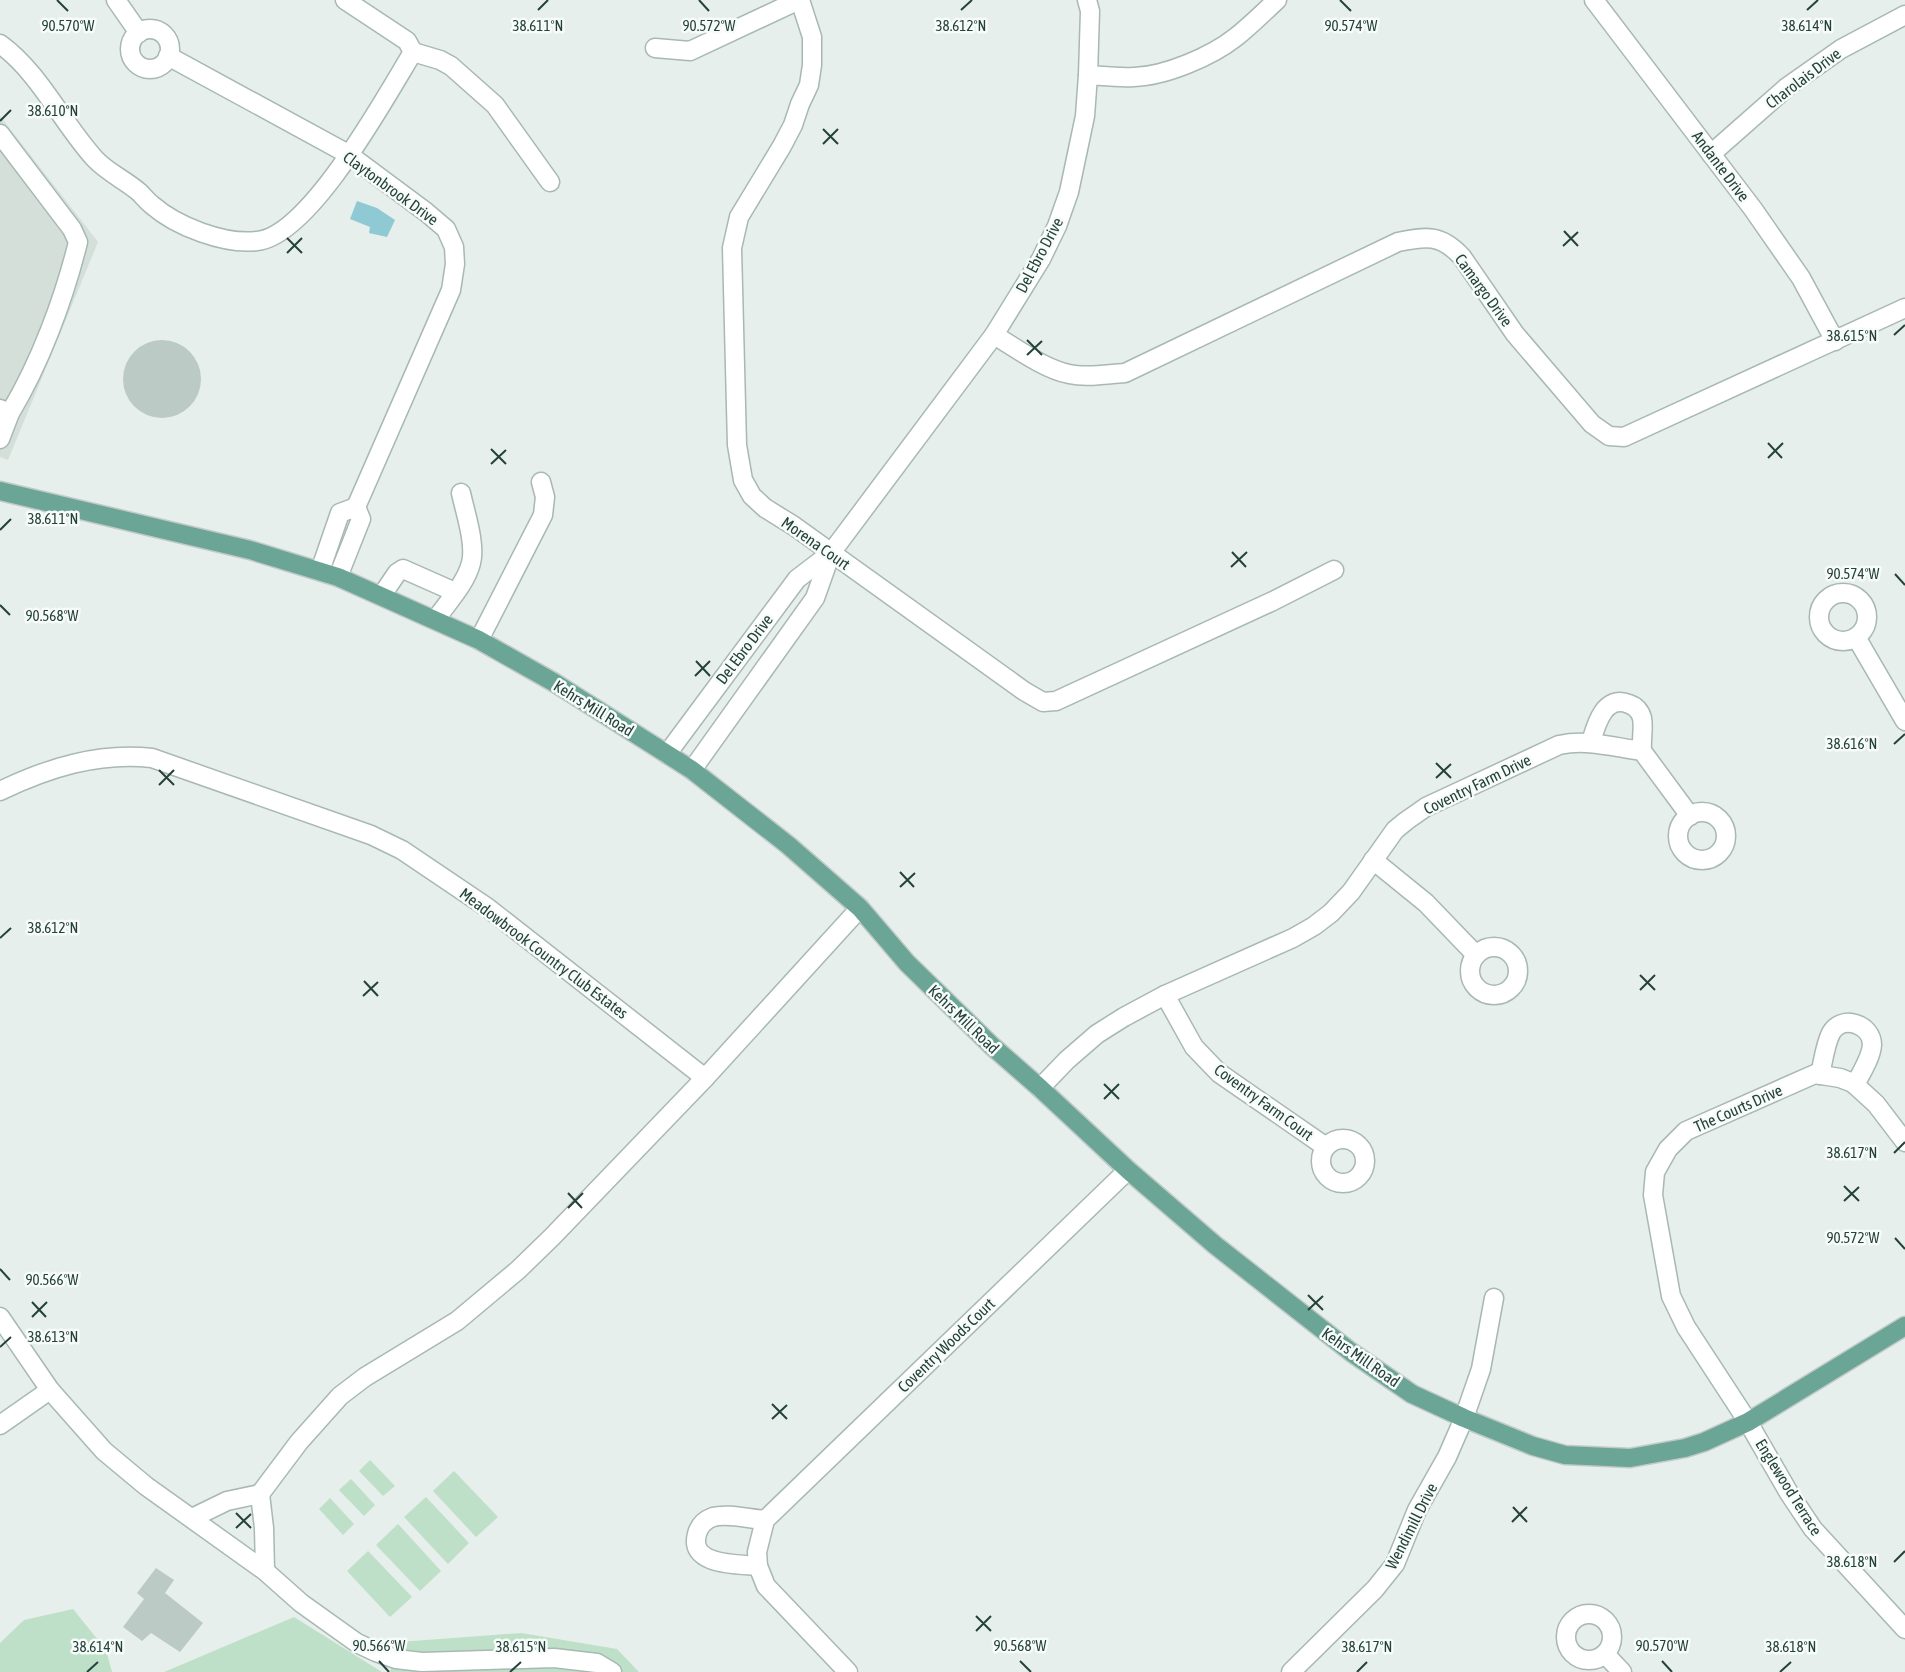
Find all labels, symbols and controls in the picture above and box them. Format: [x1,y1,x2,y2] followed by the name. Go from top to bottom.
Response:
[42,17,95,34] text: 90.570°W
[513,17,563,34] text: 38.611°N
[683,17,736,34] text: 90.572°W
[936,17,986,34] text: 38.612°N
[1325,17,1378,34] text: 90.574°W
[1782,17,1832,34] text: 38.614°N
[1762,44,1844,112] street label: Charolais Drive
[28,102,78,119] text: 38.610°N
[1689,127,1753,205] street label: Andante Drive
[339,148,442,229] street label: Claytonbrook Drive
[1012,214,1066,296] street label: Del Ebro Drive
[1451,250,1516,330] street label: Camargo Drive
[1827,327,1877,344] text: 38.615°N
[28,510,78,527] text: 38.611°N
[778,513,854,573] street label: Morena Court
[1827,565,1880,582] text: 90.574°W
[26,607,79,624] text: 90.568°W
[712,611,776,687] street label: Del Ebro Drive
[551,676,637,740] street label: Kehrs Mill Road
[1827,735,1877,752] text: 38.616°N
[1420,750,1534,819] street label: Coventry Farm Drive
[456,884,632,1023] street label: Meadowbrook Country Club Estates
[28,919,78,936] text: 38.612°N
[925,981,1003,1057] street label: Kehrs Mill Road
[1210,1060,1317,1145] street label: Coventry Farm Court
[1691,1081,1785,1135] street label: The Courts Drive
[1827,1144,1877,1161] text: 38.617°N
[1827,1229,1880,1246] text: 90.572°W
[26,1271,79,1288] text: 90.566°W
[894,1294,999,1396] street label: Coventry Woods Court
[1319,1324,1403,1390] street label: Kehrs Mill Road
[28,1328,78,1345] text: 38.613°N
[1751,1436,1826,1539] street label: Englewood Terrace
[1382,1480,1440,1572] street label: Wendimill Drive
[1827,1553,1877,1570] text: 38.618°N
[353,1637,406,1654] text: 90.566°W
[994,1637,1047,1654] text: 90.568°W
[1636,1637,1689,1654] text: 90.570°W
[73,1638,123,1655] text: 38.614°N
[496,1638,546,1655] text: 38.615°N
[1342,1638,1392,1655] text: 38.617°N
[1766,1638,1816,1655] text: 38.618°N

